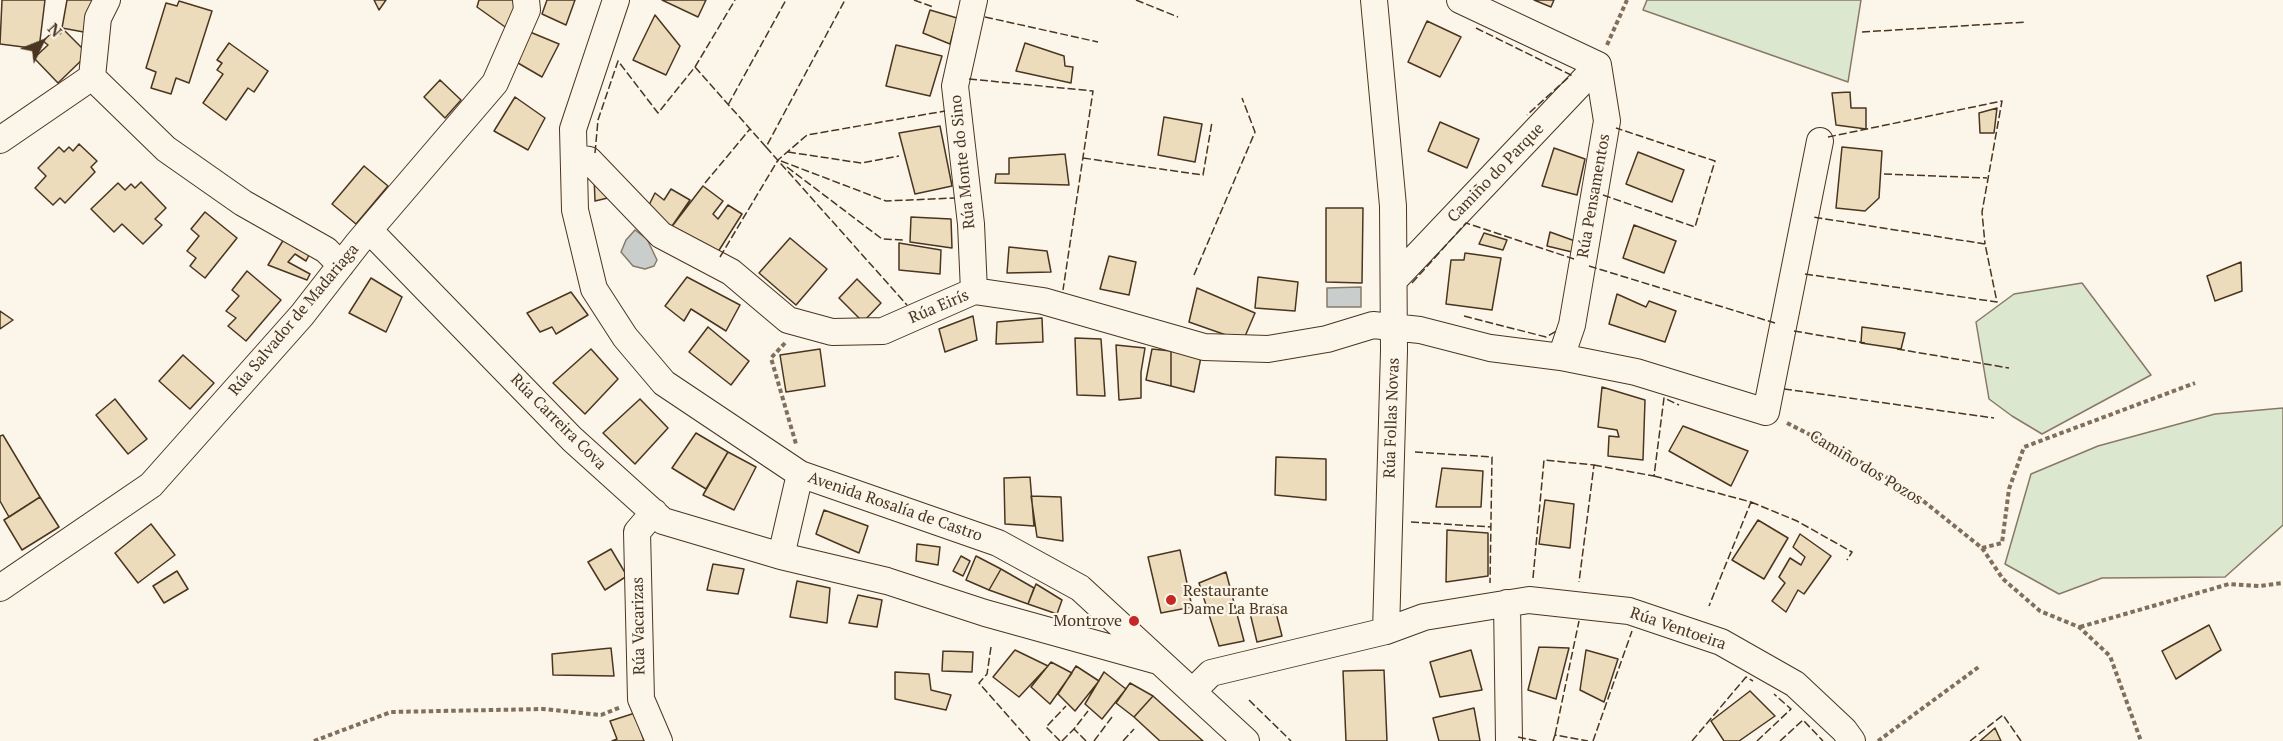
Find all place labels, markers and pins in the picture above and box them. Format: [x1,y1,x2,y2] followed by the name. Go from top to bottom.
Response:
[1183,581,1288,619] place label: Restaurante Dame La Brasa
[1164,593,1178,607] marker: Restaurante Dame La Brasa
[1053,611,1122,631] place label: Montrove
[1127,614,1141,628] marker: Montrove

